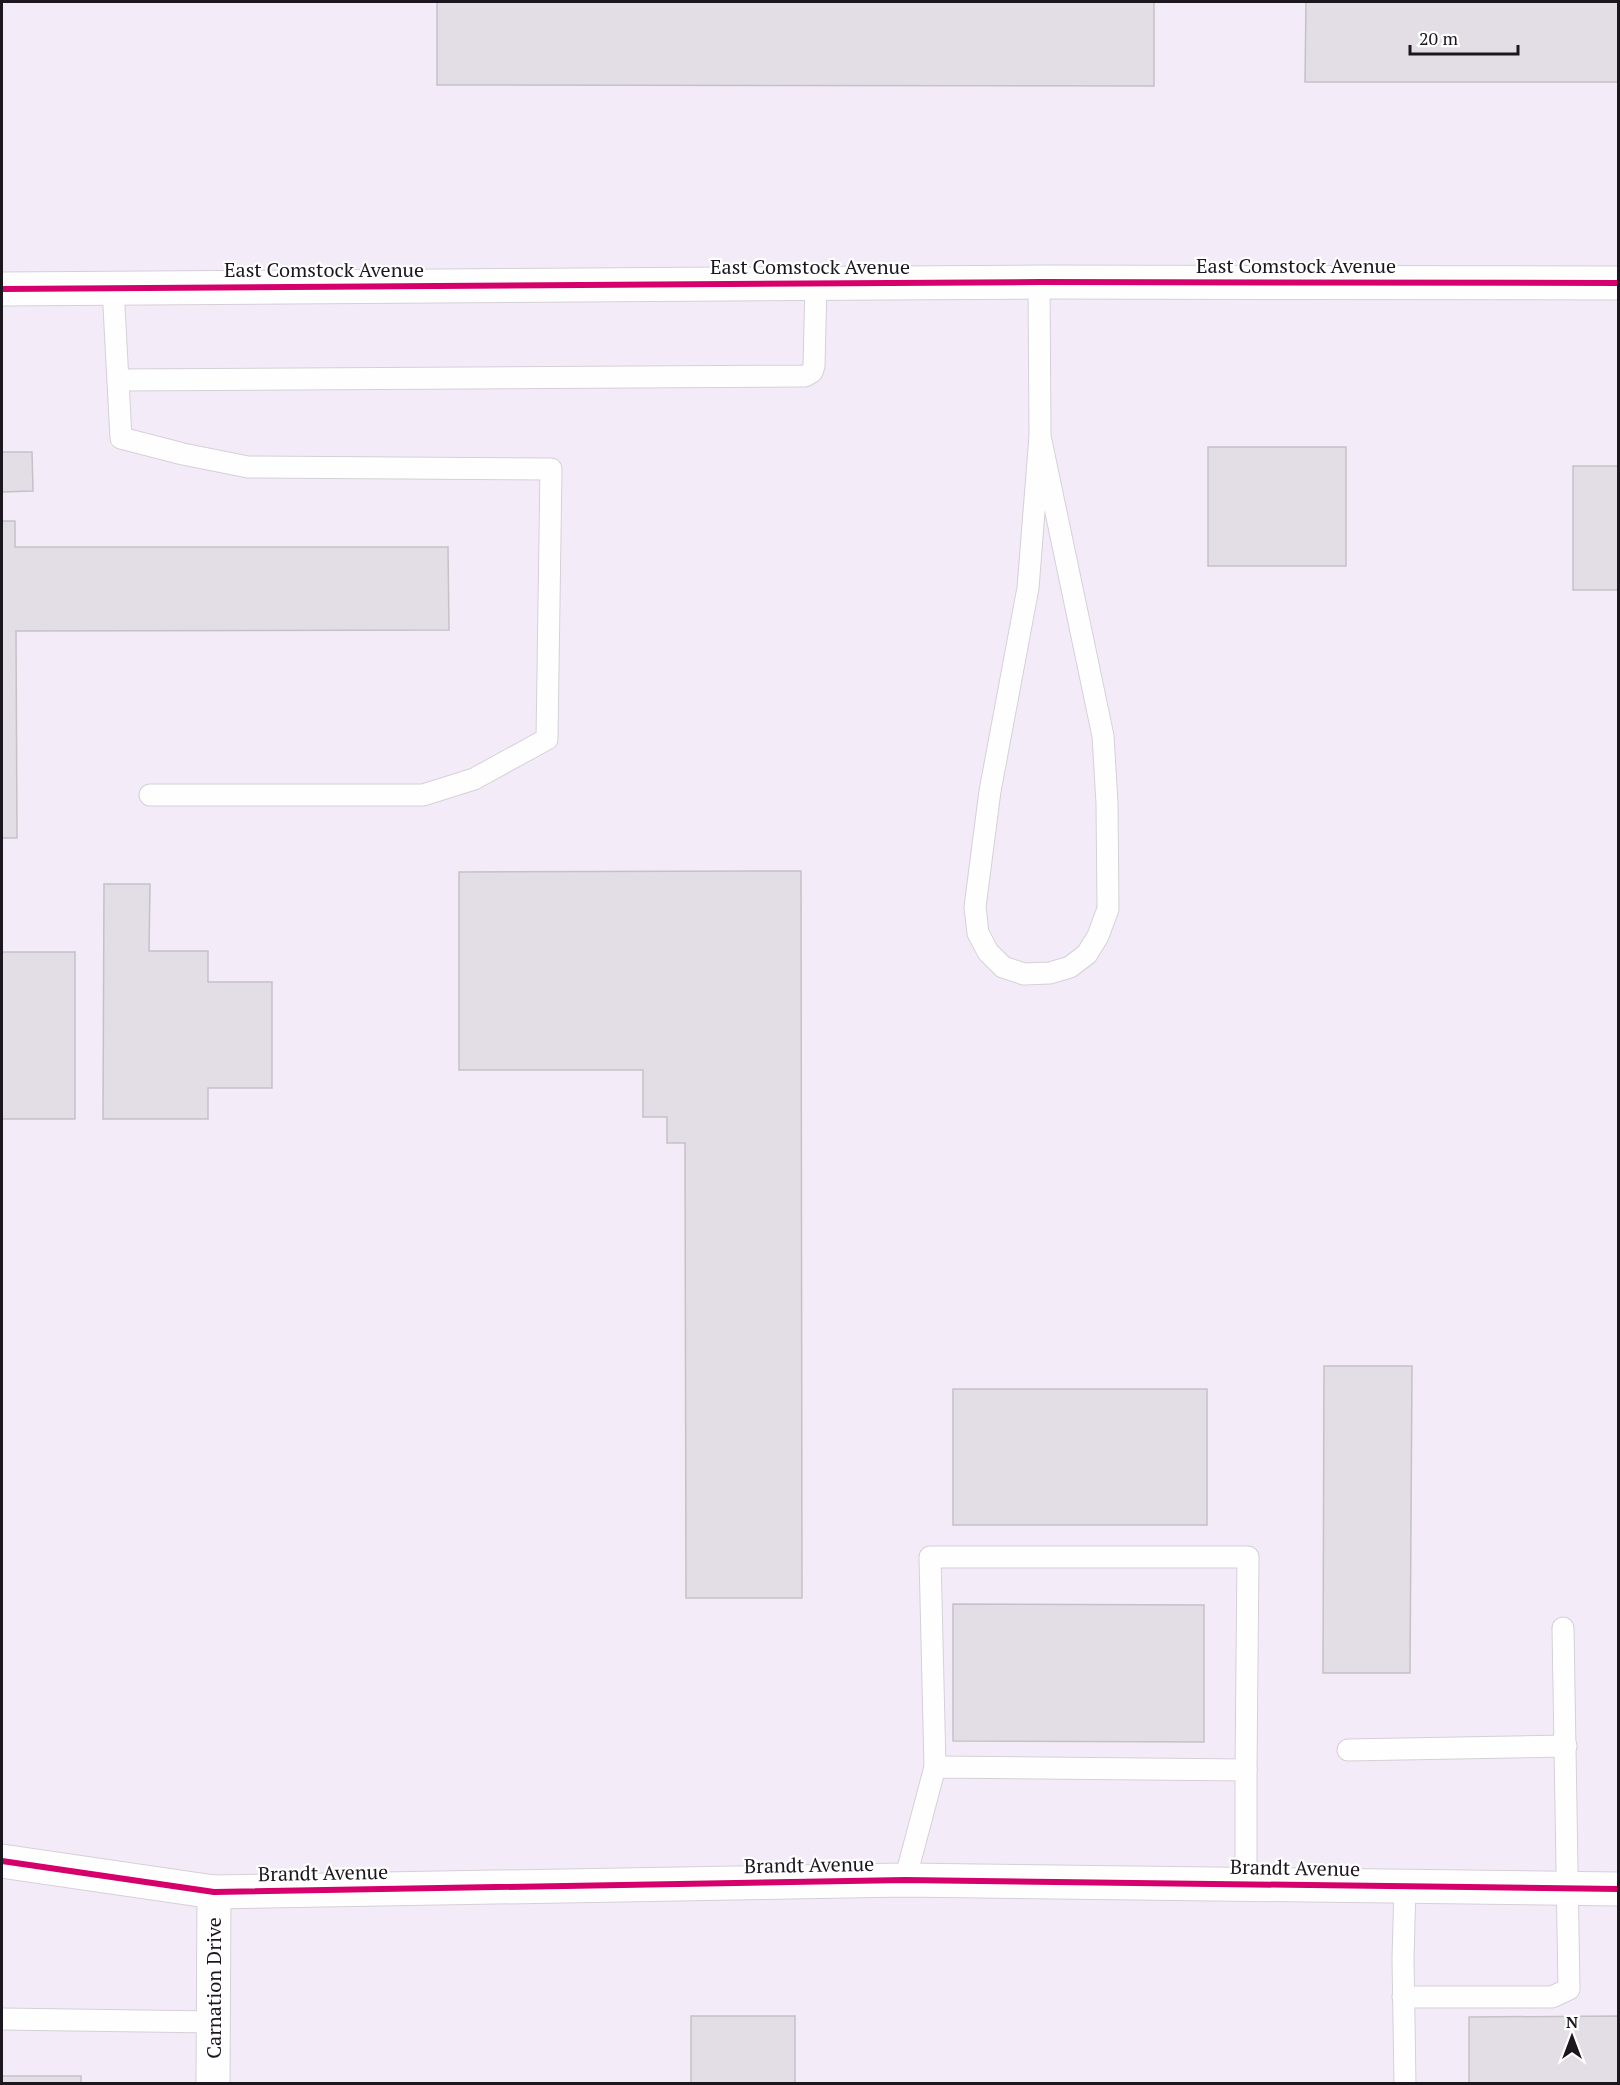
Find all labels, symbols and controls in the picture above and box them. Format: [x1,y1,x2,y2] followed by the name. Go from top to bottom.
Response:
[1410,18,1518,56] scale bar
[1419,26,1459,50] text: 20 m
[1196,252,1396,279] street label: East Comstock Avenue
[710,253,910,280] street label: East Comstock Avenue
[224,256,424,283] street label: East Comstock Avenue
[744,1850,874,1879] street label: Brandt Avenue
[1230,1853,1360,1882] street label: Brandt Avenue
[258,1858,388,1887] street label: Brandt Avenue
[200,1917,227,2059] street label: Carnation Drive
[1542,2007,1602,2067] north arrow
[1566,2011,1578,2033] text: N

